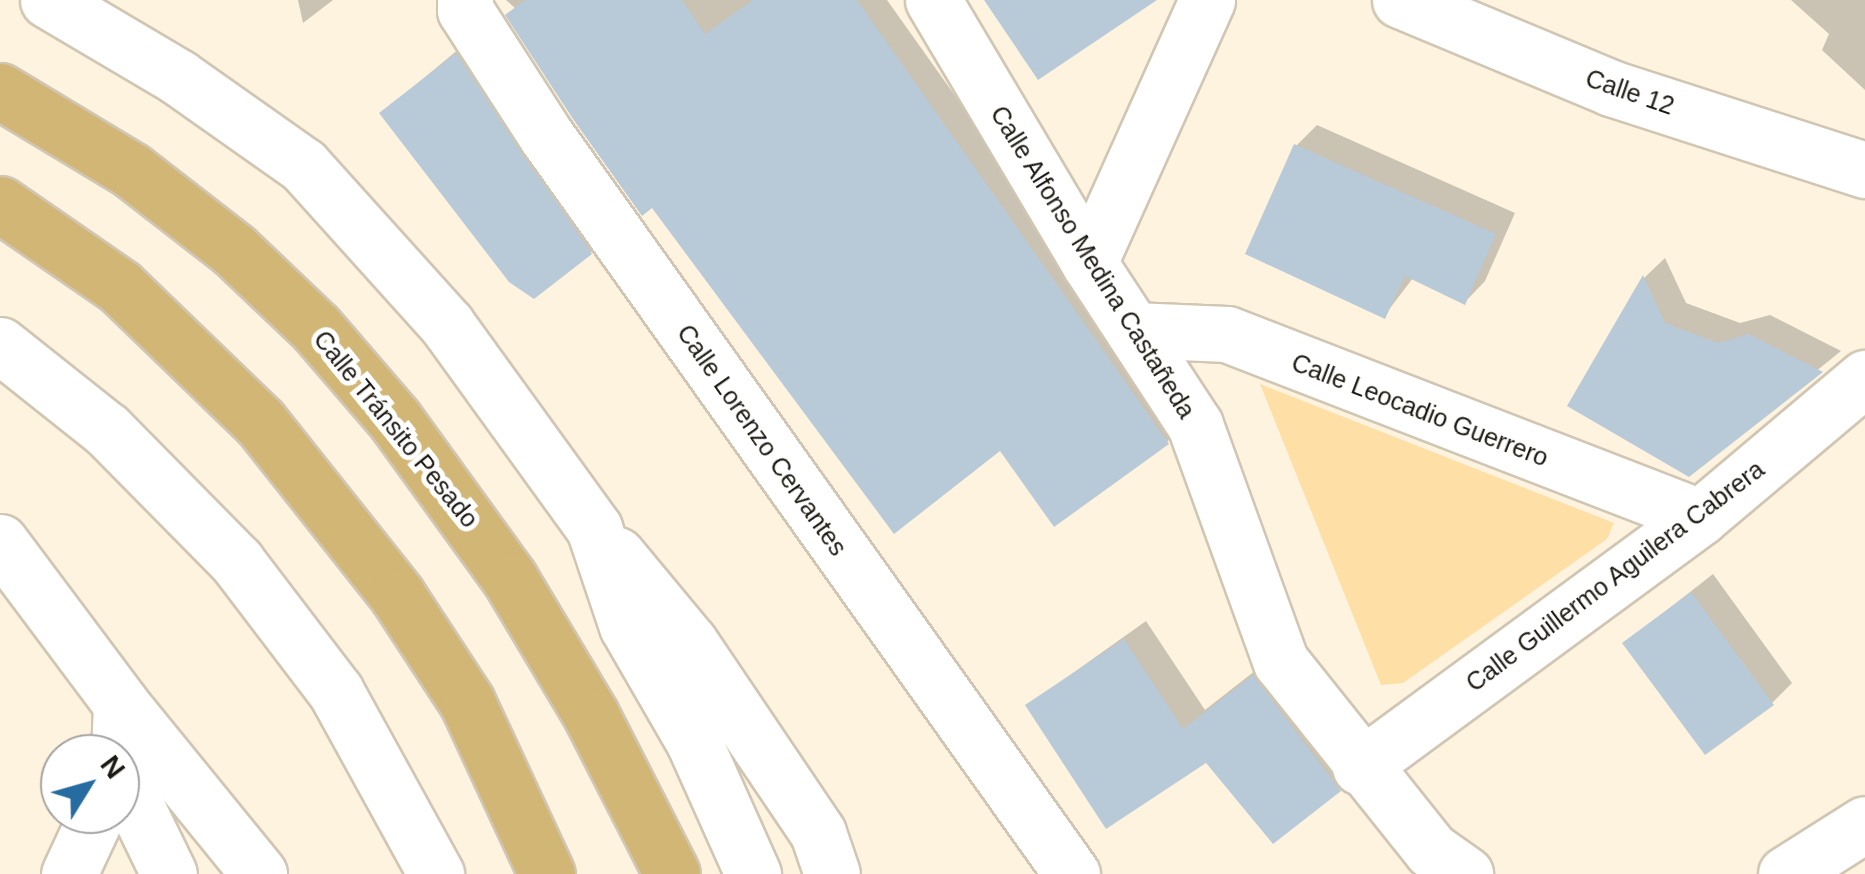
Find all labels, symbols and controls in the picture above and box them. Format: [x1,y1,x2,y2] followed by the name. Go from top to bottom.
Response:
[1582,63,1678,121] street label: Calle 12
[984,100,1202,424] street label: Calle Alfonso Medina Castañeda
[671,319,853,561] street label: Calle Lorenzo Cervantes
[307,324,485,534] street label: Calle Tránsito Pesado
[1287,347,1553,473] street label: Calle Leocadio Guerrero
[1459,454,1771,698] street label: Calle Guillermo Aguilera Cabrera
[40,734,140,834] north arrow
[94,749,131,784] text: N

